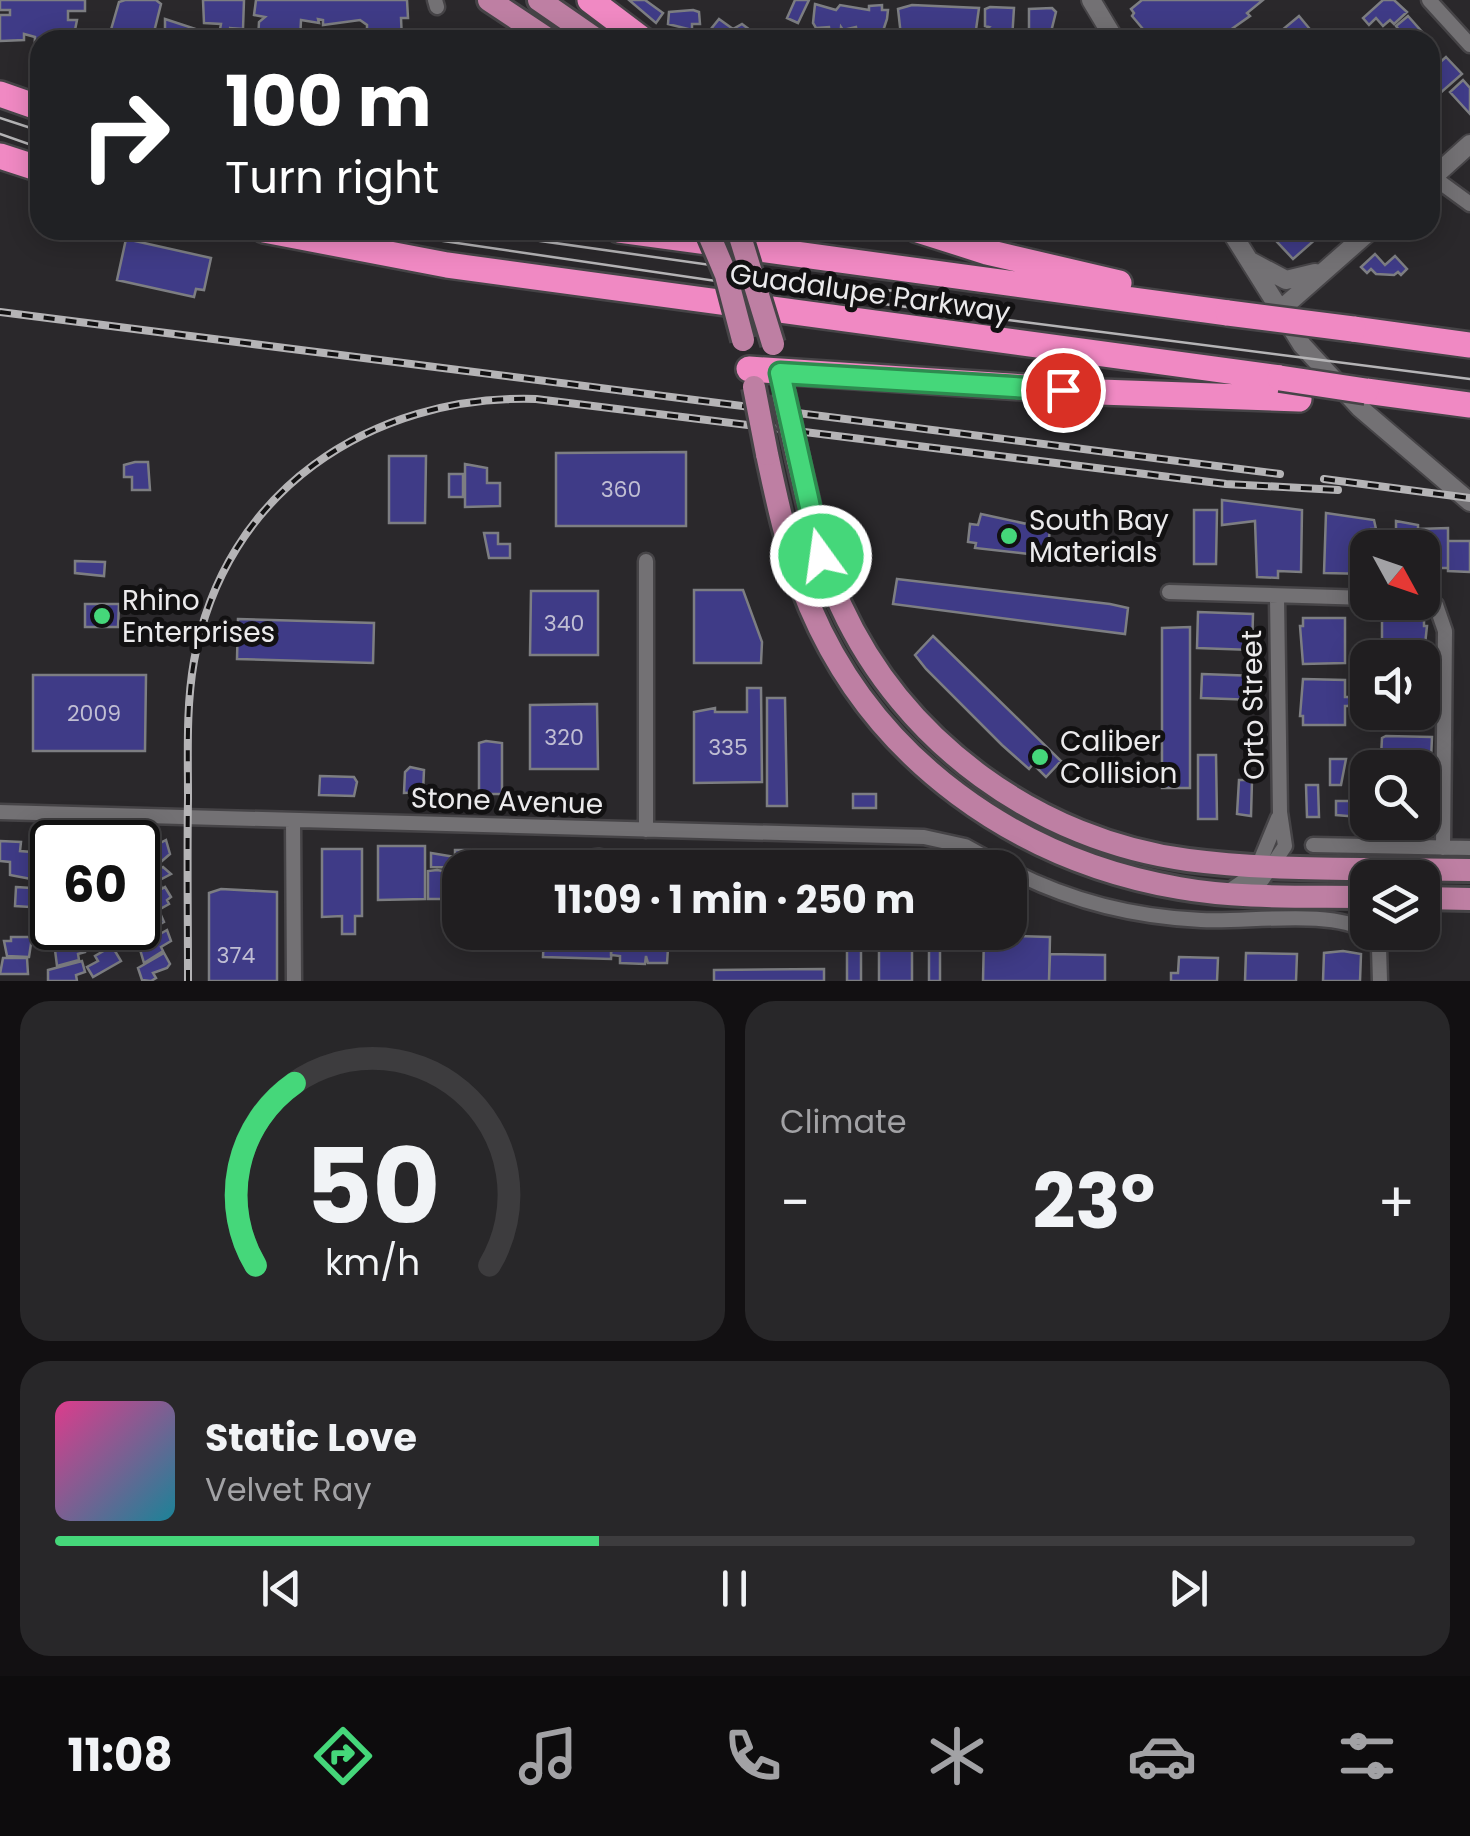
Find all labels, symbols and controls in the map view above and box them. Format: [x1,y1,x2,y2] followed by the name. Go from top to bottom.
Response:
[225,52,432,151] text: 100 m
[60,70,190,200] icon: right
[225,146,439,209] text: Turn right
[727,254,1013,332] street label: Guadalupe Parkway
[1021,348,1106,433] pin
[1036,363,1091,418] icon: arrive
[601,474,641,505] house number: 360
[1029,501,1169,572] place label: South Bay Materials
[769,504,873,608] position arrow
[998,525,1020,547] marker: South Bay Materials
[1350,530,1440,620] north arrow
[1350,530,1440,950] map controls
[122,581,275,652] place label: Rhino Enterprises
[91,605,113,627] marker: Rhino Enterprises
[544,608,584,639] house number: 340
[1232,630,1274,780] street label: Orto Street
[1350,640,1440,730] button: sound
[67,698,121,729] house number: 2009
[544,722,584,753] house number: 320
[1060,722,1178,793] place label: Caliber Collision
[708,732,748,763] house number: 335
[1029,746,1051,768] marker: Caliber Collision
[1350,750,1440,840] button: search
[410,778,604,824] street label: Stone Avenue
[30,820,160,950] speed limit sign: 60
[1350,860,1440,950] button: layers
[554,873,915,926] text: 11:09 · 1 min · 250 m
[217,940,256,971] house number: 374
[780,1099,907,1144] text: Climate
[305,1114,440,1259] text: 50
[1032,1149,1155,1254] text: 23°
[780,1164,810,1241] text: −
[1377,1164,1415,1241] text: +
[325,1237,420,1288] text: km/h
[205,1411,417,1464] text: Static Love
[205,1467,371,1512] text: Velvet Ray
[254,1561,309,1616] icon: previous
[707,1561,762,1616] icon: pause
[1161,1561,1216,1616] icon: next
[308,1721,378,1791] icon: directions
[513,1721,583,1791] icon: music
[718,1721,788,1791] icon: phone
[922,1721,992,1791] icon: climate
[1127,1721,1197,1791] icon: car
[1332,1721,1402,1791] icon: filters
[67,1724,173,1787] text: 11:08

